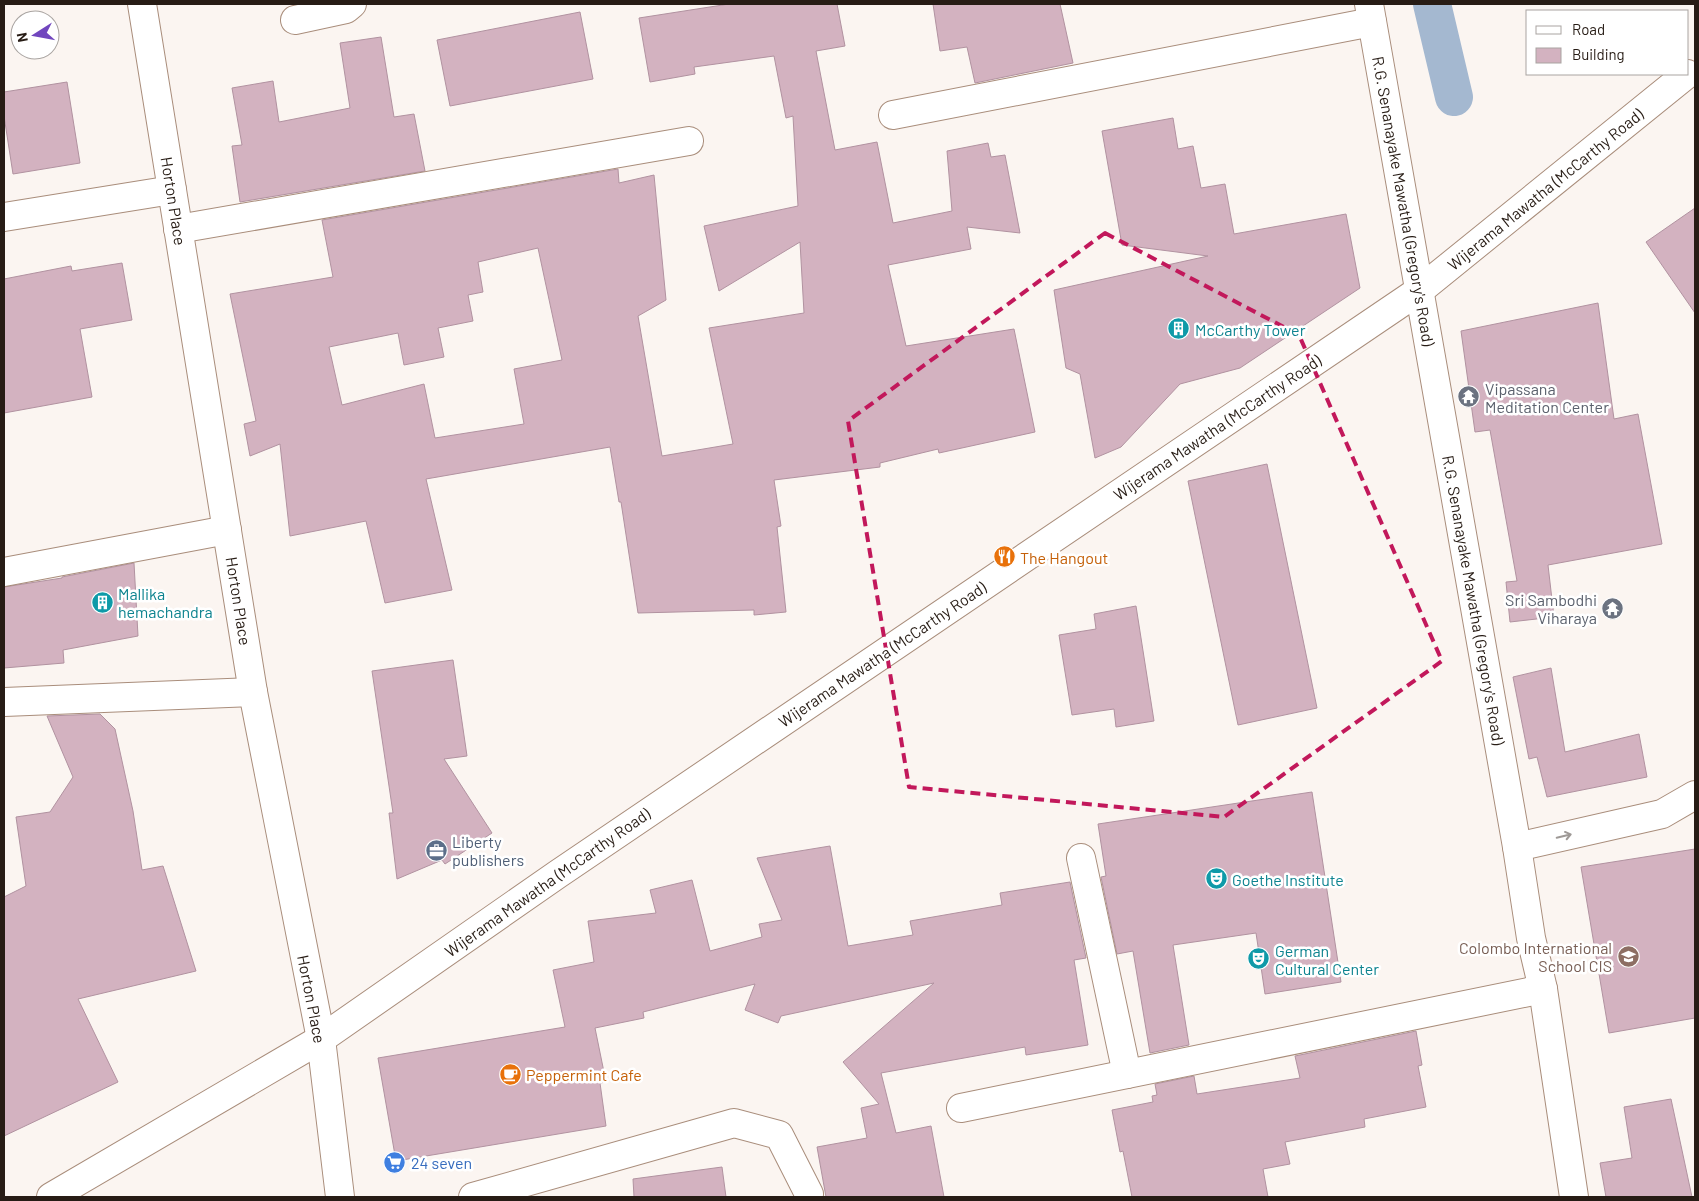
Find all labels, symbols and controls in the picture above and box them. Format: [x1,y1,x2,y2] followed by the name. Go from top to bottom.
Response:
[10,10,60,60] north arrow
[1526,10,1689,75] legend
[1572,20,1605,38] text: Road
[13,31,31,44] text: N
[1572,45,1625,63] text: Building
[1369,55,1439,348] street label: R.G. Senanayake Mawatha (Gregory's Road)
[1443,104,1647,274] street label: Wijerama Mawatha (McCarthy Road)
[158,155,190,247] street label: Horton Place
[1167,317,1191,341] building icon: McCarthy Tower
[1195,320,1306,339] place label: McCarthy Tower
[1110,350,1325,504] street label: Wijerama Mawatha (McCarthy Road)
[1485,379,1609,416] place label: Vipassana Meditation Center
[1457,385,1481,409] temple icon: Vipassana Meditation Center
[1439,454,1509,747] street label: R.G. Senanayake Mawatha (Gregory's Road)
[992,545,1016,569] restaurant icon: The Hangout
[1020,548,1108,567] place label: The Hangout
[223,555,255,647] street label: Horton Place
[775,577,990,731] street label: Wijerama Mawatha (McCarthy Road)
[118,584,213,621] place label: Mallika hemachandra
[90,590,114,614] building icon: Mallika hemachandra
[1505,590,1597,627] place label: Sri Sambodhi Viharaya
[1601,596,1625,620] temple icon: Sri Sambodhi Viharaya
[441,803,654,960] street label: Wijerama Mawatha (McCarthy Road)
[1556,831,1572,840] one-way arrow
[452,832,524,869] place label: Liberty publishers
[424,838,448,862] office icon: Liberty publishers
[1204,867,1228,891] theatre icon: Goethe Institute
[1232,870,1344,889] place label: Goethe Institute
[1459,938,1612,975] place label: Colombo International School CIS
[1275,941,1379,978] place label: German Cultural Center
[1616,944,1640,968] school or university icon: Colombo International School CIS
[1247,947,1271,971] theatre icon: German Cultural Center
[294,953,330,1045] street label: Horton Place
[498,1062,522,1086] cafe icon: Peppermint Cafe
[526,1065,642,1084] place label: Peppermint Cafe
[383,1150,407,1174] supermarket icon: 24 seven
[411,1153,472,1172] place label: 24 seven

